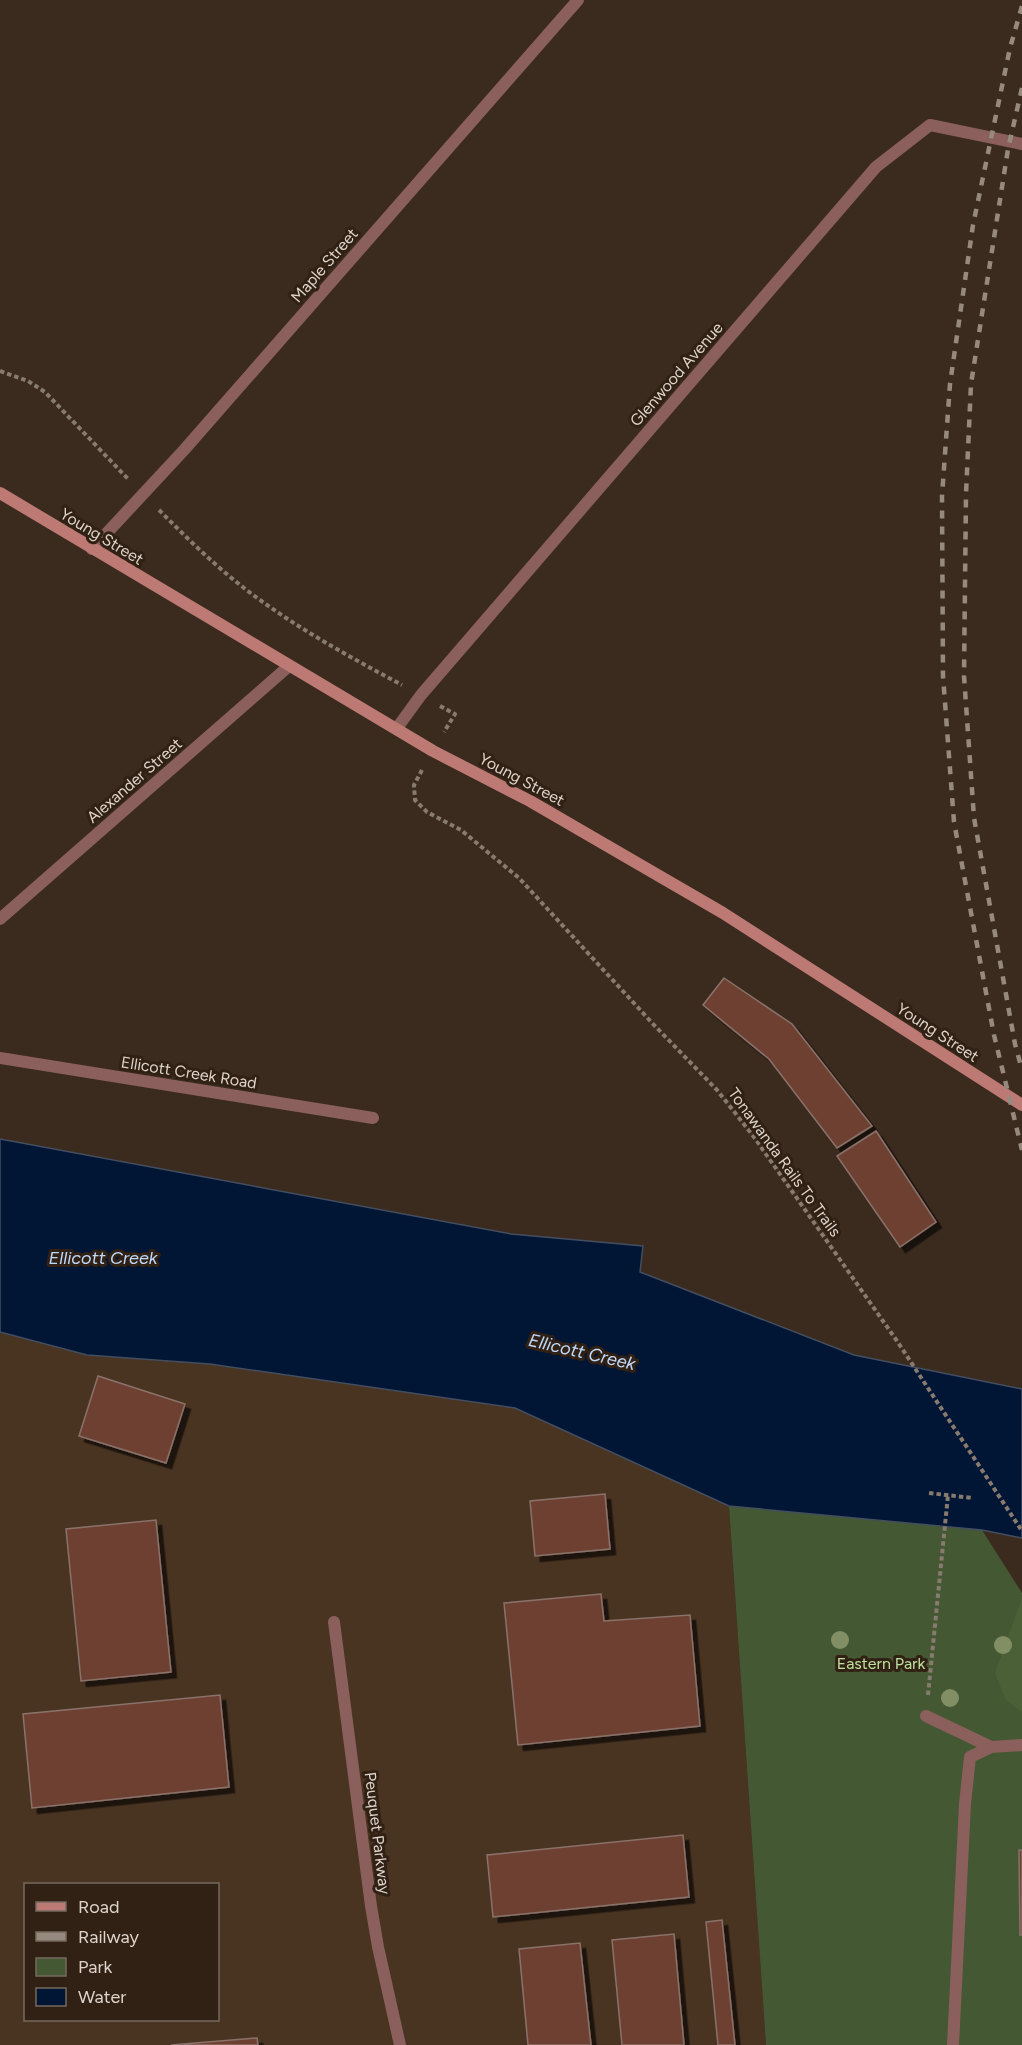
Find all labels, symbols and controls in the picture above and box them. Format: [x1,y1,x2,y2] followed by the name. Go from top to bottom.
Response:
[287,224,362,306] street label: Maple Street
[626,318,727,430] street label: Glenwood Avenue
[57,504,147,569] street label: Young Street
[83,734,186,827] street label: Alexander Street
[476,749,568,810] street label: Young Street
[893,999,982,1066] street label: Young Street
[120,1052,258,1093] street label: Ellicott Creek Road
[724,1084,845,1240] street label: Tonawanda Rails To Trails
[49,1247,159,1269] water label: Ellicott Creek
[526,1329,639,1375] water label: Ellicott Creek
[837,1654,926,1673] park label: Eastern Park
[361,1771,394,1896] street label: Peuquet Parkway
[24,1883,219,2021] legend
[78,1896,119,1918] text: Road
[78,1926,140,1948] text: Railway
[78,1956,113,1978] text: Park
[78,1986,126,2008] text: Water

